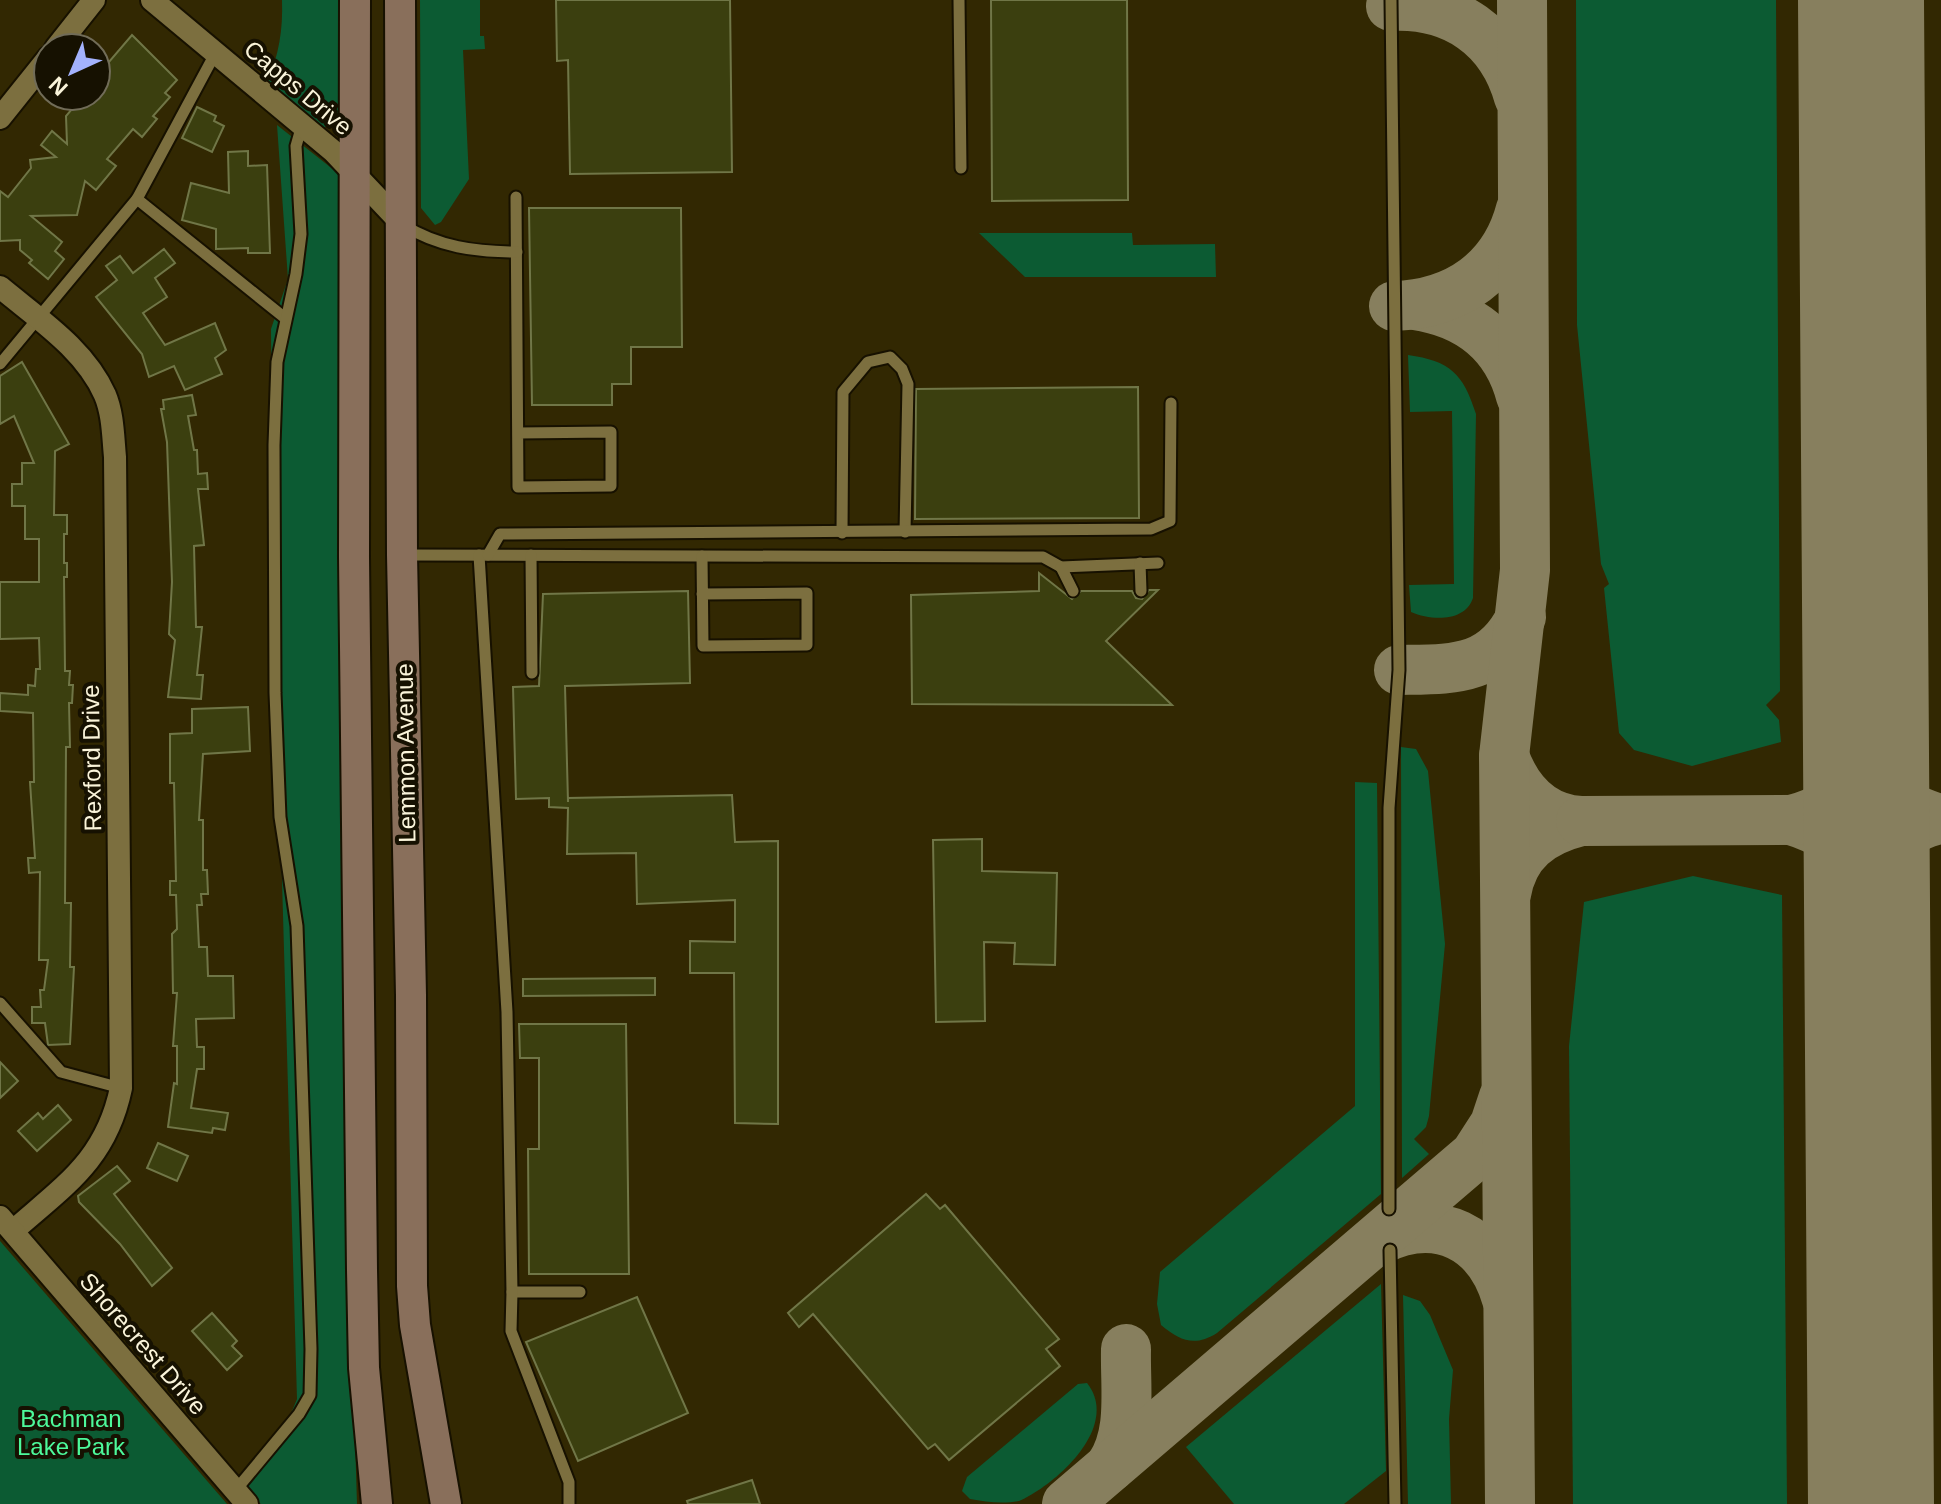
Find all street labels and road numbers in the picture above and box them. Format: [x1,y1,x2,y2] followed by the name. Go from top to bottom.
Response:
[239,35,358,140] street label: Capps Drive
[390,663,421,843] street label: Lemmon Avenue
[77,684,106,832] street label: Rexford Drive
[75,1267,212,1420] street label: Shorecrest Drive

